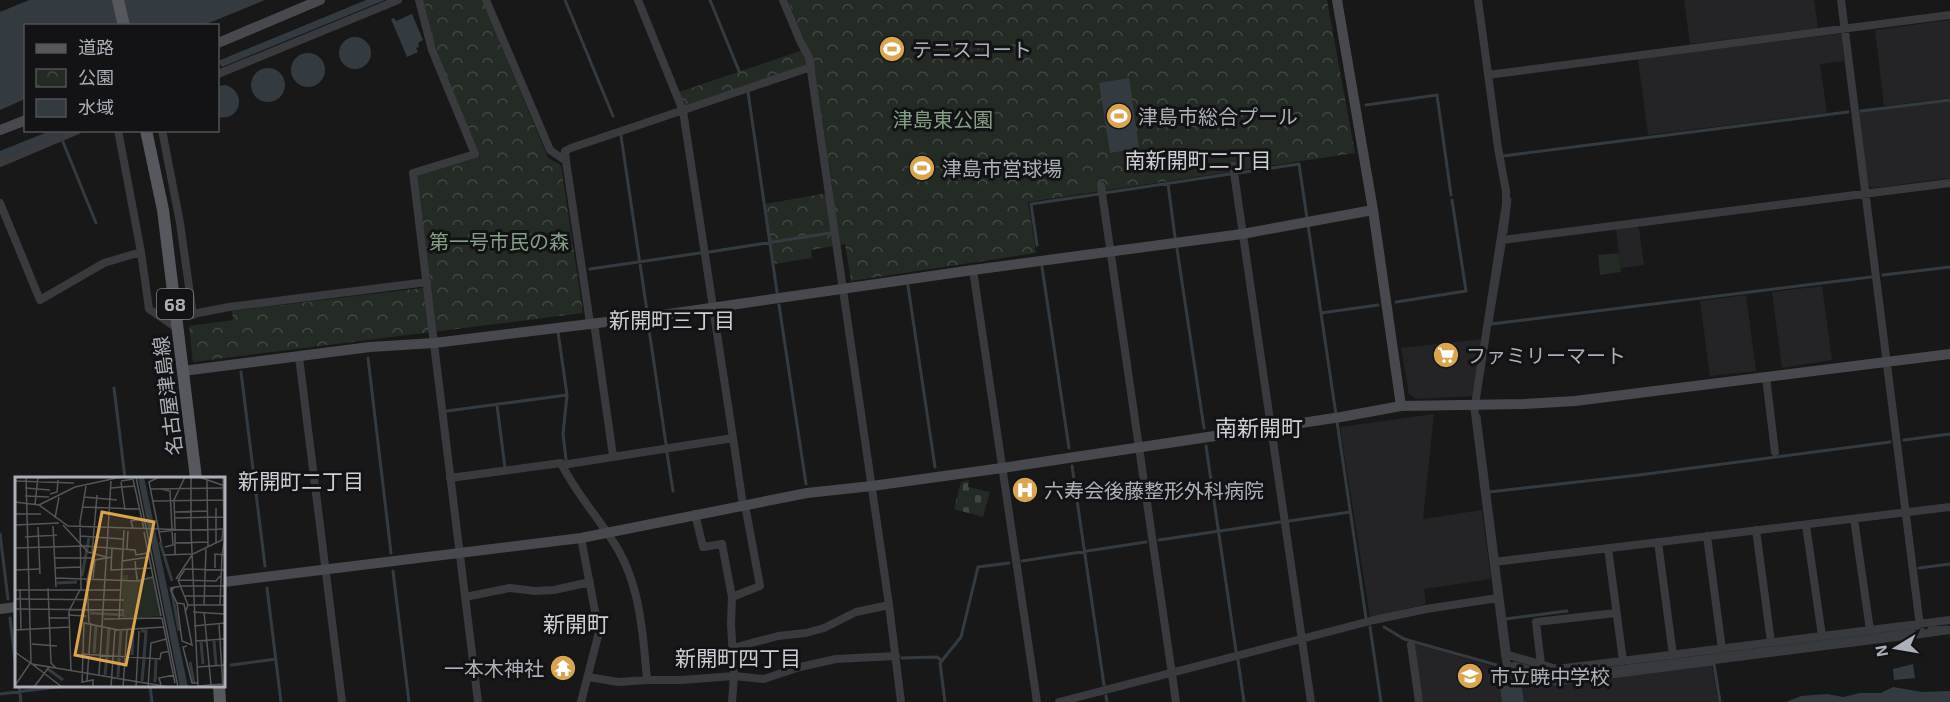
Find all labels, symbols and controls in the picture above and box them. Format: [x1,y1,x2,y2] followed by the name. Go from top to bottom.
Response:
[24,24,219,132] legend
[877,34,907,64] sports icon: テニスコート
[78,36,114,58] text: 道路
[912,37,1032,61] place label: テニスコート
[78,66,114,88] text: 公園
[78,96,114,118] text: 水域
[1104,101,1134,131] sports icon: 津島市総合プール
[1138,104,1298,128] place label: 津島市総合プール
[893,107,993,131] park label: 津島東公園
[1125,147,1272,172] district label: 南新開町二丁目
[907,153,937,183] sports icon: 津島市営球場
[942,156,1062,180] place label: 津島市営球場
[429,229,569,253] park label: 第一号市民の森
[157,289,193,319] road number: 68
[609,307,735,332] district label: 新開町三丁目
[148,335,186,457] street label: 名古屋津島線
[1431,340,1461,370] supermarket icon: ファミリーマート
[1466,343,1626,367] place label: ファミリーマート
[1215,414,1303,440] district label: 南新開町
[238,468,364,493] district label: 新開町二丁目
[1010,475,1040,505] hospital icon: 六寿会後藤整形外科病院
[15,477,225,687] inset map
[1044,478,1264,502] place label: 六寿会後藤整形外科病院
[543,610,609,636] district label: 新開町
[1866,618,1926,678] north arrow
[1870,643,1891,658] text: N
[675,645,801,670] district label: 新開町四丁目
[548,653,578,683] temple icon: 一本木神社
[444,656,544,680] place label: 一本木神社
[1455,661,1485,691] school or university icon: 市立暁中学校
[1490,664,1610,688] place label: 市立暁中学校

